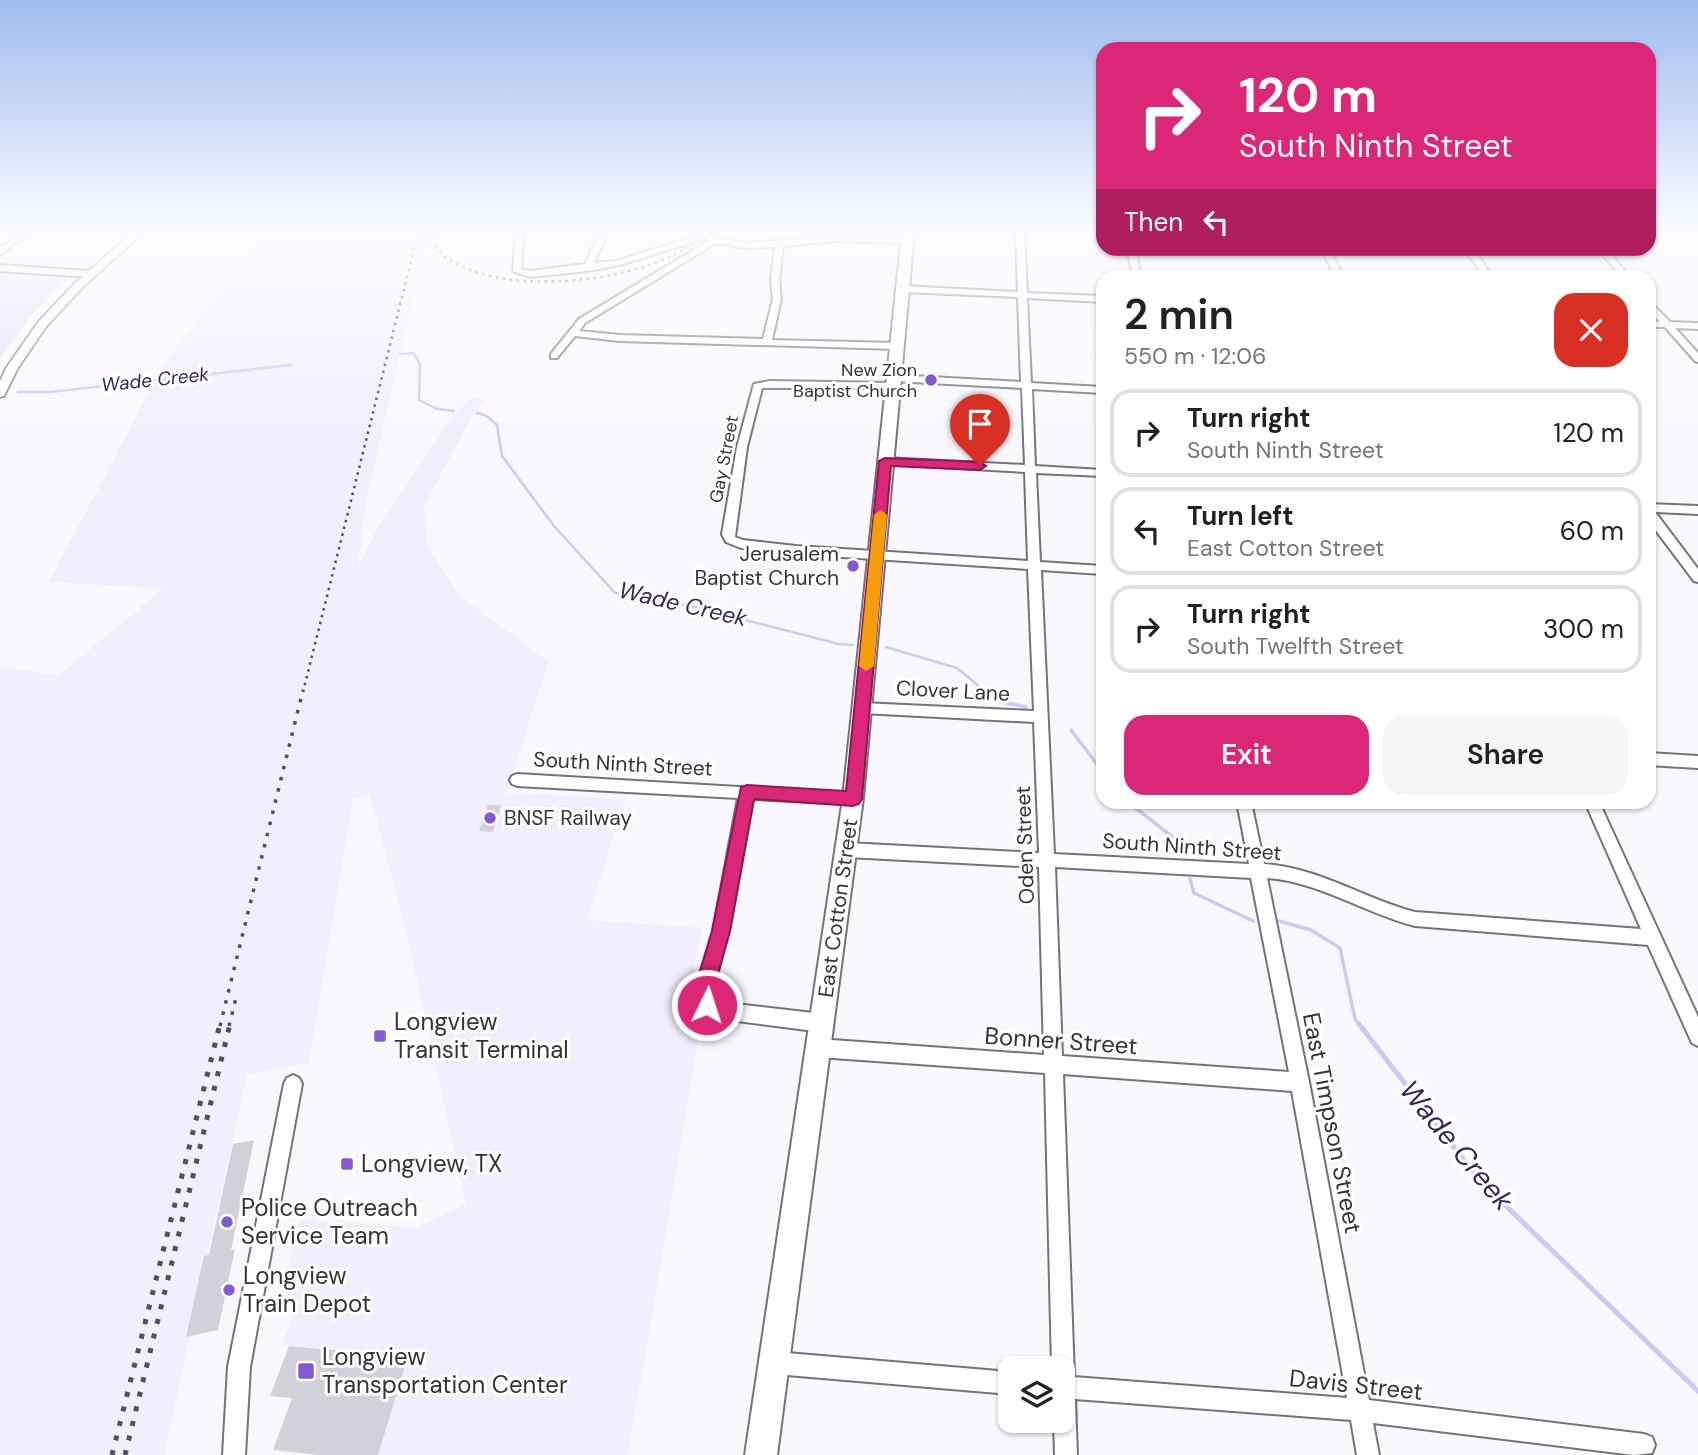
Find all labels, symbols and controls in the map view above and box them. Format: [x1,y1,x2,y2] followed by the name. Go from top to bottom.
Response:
[1239,63,1377,127] text: 120 m
[1124,70,1215,161] icon: right
[1239,125,1513,167] text: South Ninth Street
[1197,203,1235,241] icon: left
[1124,205,1183,239] text: Then
[1124,287,1234,342] text: 2 min
[1554,293,1628,367] button: close
[1124,341,1266,371] text: 550 m · 12:06
[793,358,917,403] place label: New Zion Baptist Church
[100,361,210,398] water label: Wade Creek
[923,372,939,388] marker: New Zion Baptist Church
[950,394,1010,466] pin
[1187,401,1311,435] text: Turn right
[961,405,999,443] icon: arrive
[704,413,744,505] street label: Gay Street
[1128,414,1166,452] icon: right
[1553,416,1624,450] text: 120 m
[1187,435,1384,465] text: South Ninth Street
[1187,499,1294,533] text: Turn left
[1128,512,1166,550] icon: left
[1560,514,1624,548] text: 60 m
[1187,533,1384,563] text: East Cotton Street
[694,540,839,592] place label: Jerusalem Baptist Church
[845,558,861,574] marker: Jerusalem Baptist Church
[616,575,750,633] water label: Wade Creek
[1187,597,1311,631] text: Turn right
[1128,610,1166,648] icon: right
[1543,612,1624,646] text: 300 m
[1187,631,1404,661] text: South Twelfth Street
[895,674,1011,708] street label: Clover Lane
[1124,715,1369,795] button: Exit
[1383,715,1628,795] button: Share
[533,745,713,783] street label: South Ninth Street
[1009,785,1041,905] street label: Oden Street
[504,804,632,832] place label: BNSF Railway
[482,810,498,826] marker: BNSF Railway
[812,817,864,999] street label: East Cotton Street
[1101,827,1283,867] street label: South Ninth Street
[670,968,744,1042] position arrow
[394,1006,569,1065] place label: Longview Transit Terminal
[1296,1010,1369,1236] street label: East Timpson Street
[984,1020,1139,1061] street label: Bonner Street
[372,1028,388,1044] marker: Longview Transit Terminal
[1391,1072,1522,1219] water label: Wade Creek
[361,1148,502,1179] place label: Longview, TX
[339,1156,355,1172] marker: Longview, TX
[241,1192,418,1251] place label: Police Outreach Service Team
[219,1214,235,1230] marker: Police Outreach Service Team
[243,1260,371,1319] place label: Longview Train Depot
[221,1282,237,1298] marker: Longview Train Depot
[322,1341,568,1400] place label: Longview Transportation Center
[998,1356,1075,1433] map controls
[998,1356,1075,1433] button: layers
[296,1361,316,1381] marker: Longview Transportation Center
[1288,1362,1424,1407] street label: Davis Street

